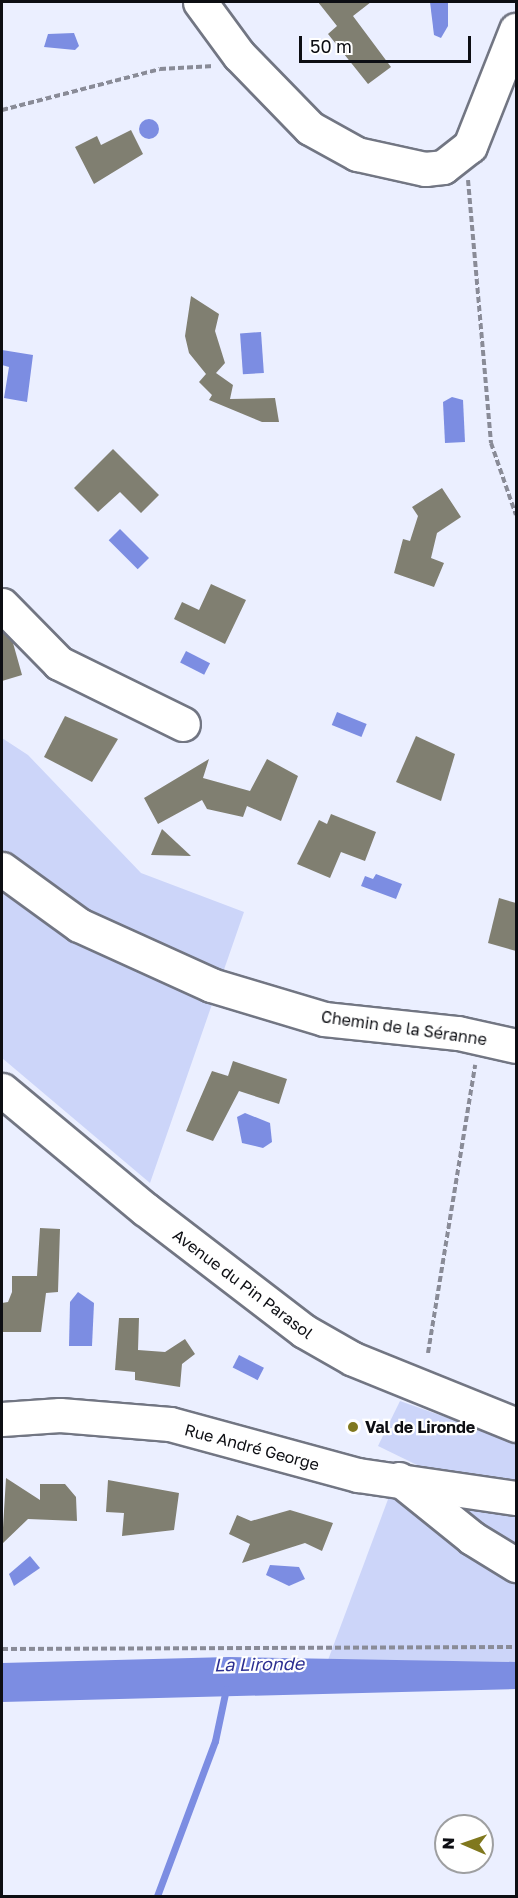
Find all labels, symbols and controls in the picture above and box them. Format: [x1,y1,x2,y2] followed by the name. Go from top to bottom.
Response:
[302,24,474,62] scale bar
[310,35,352,57] text: 50 m
[320,1007,488,1049] street label: Chemin de la Séranne
[169,1225,317,1343] street label: Avenue du Pin Parasol
[365,1417,475,1437] place label: Val de Lironde
[183,1420,321,1474] street label: Rue André George
[346,1420,360,1434] marker: Val de Lironde
[214,1652,304,1676] water label: La Lironde
[434,1814,494,1874] north arrow
[438,1837,458,1850] text: N

